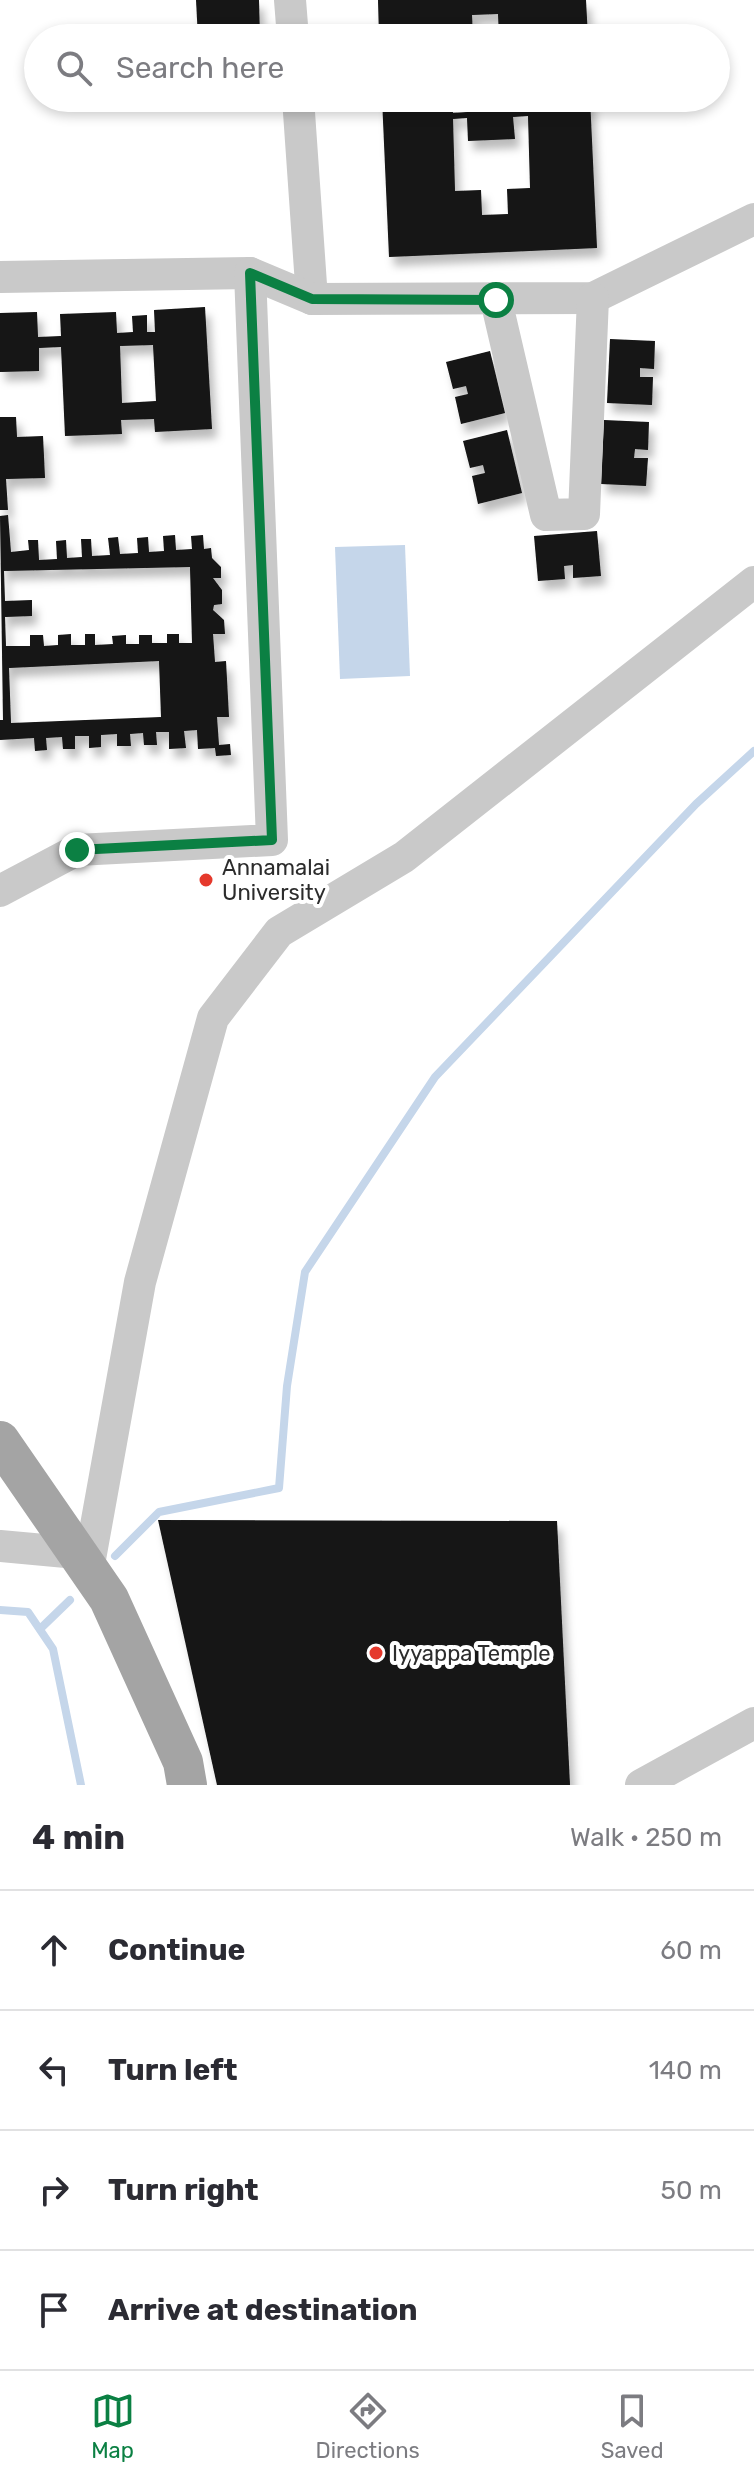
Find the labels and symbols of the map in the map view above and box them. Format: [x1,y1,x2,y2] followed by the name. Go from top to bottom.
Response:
[478,282,514,318] route start
[59,832,95,868] route end
[222,854,330,906] place label: Annamalai University
[197,871,215,889] marker: Annamalai University
[392,1640,551,1667] place label: Iyyappa Temple
[367,1644,385,1662] marker: Iyyappa Temple

